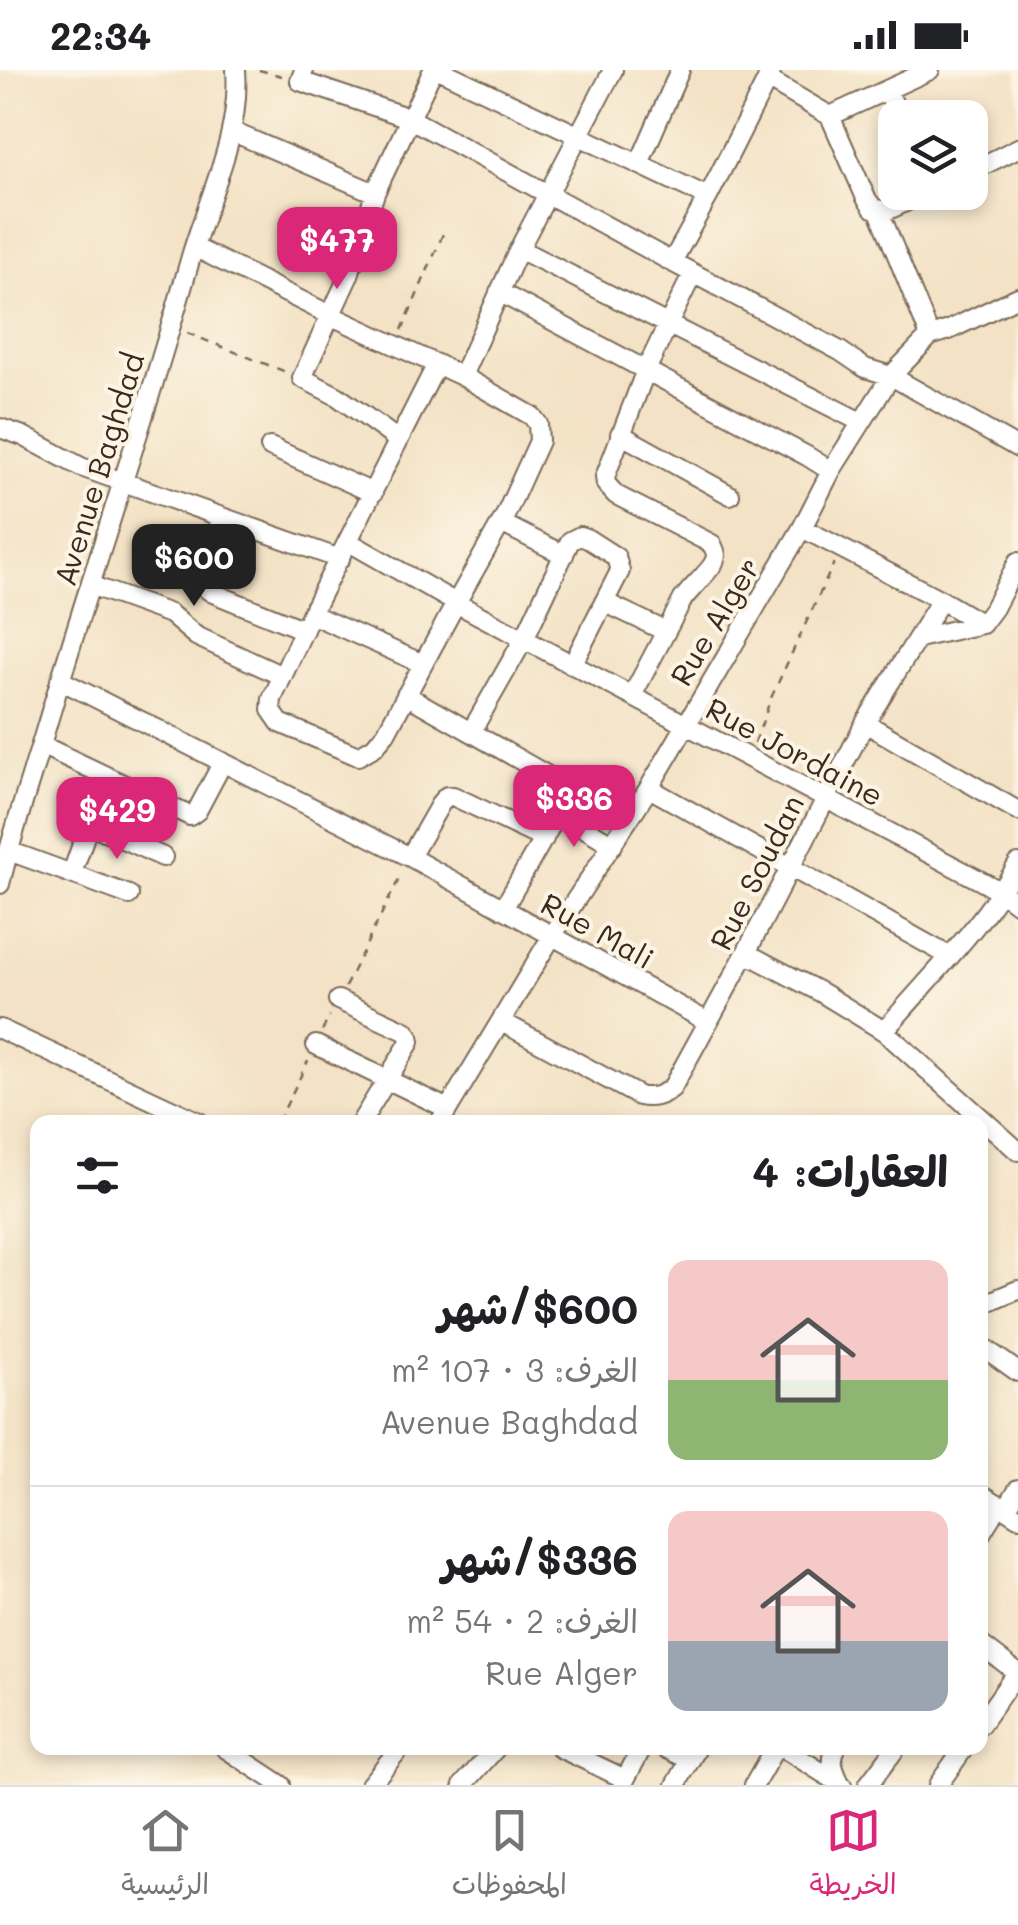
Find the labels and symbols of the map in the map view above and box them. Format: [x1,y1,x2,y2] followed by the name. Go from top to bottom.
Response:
[278,207,396,292] pin: $477
[44,348,152,590] street label: Avenue Baghdad
[135,524,253,609] pin: $600
[660,549,768,693] street label: Rue Alger
[699,688,891,814] street label: Rue Jordaine
[515,765,633,850] pin: $336
[58,777,176,862] pin: $429
[700,788,812,956] street label: Rue Soudan
[534,883,662,977] street label: Rue Mali

